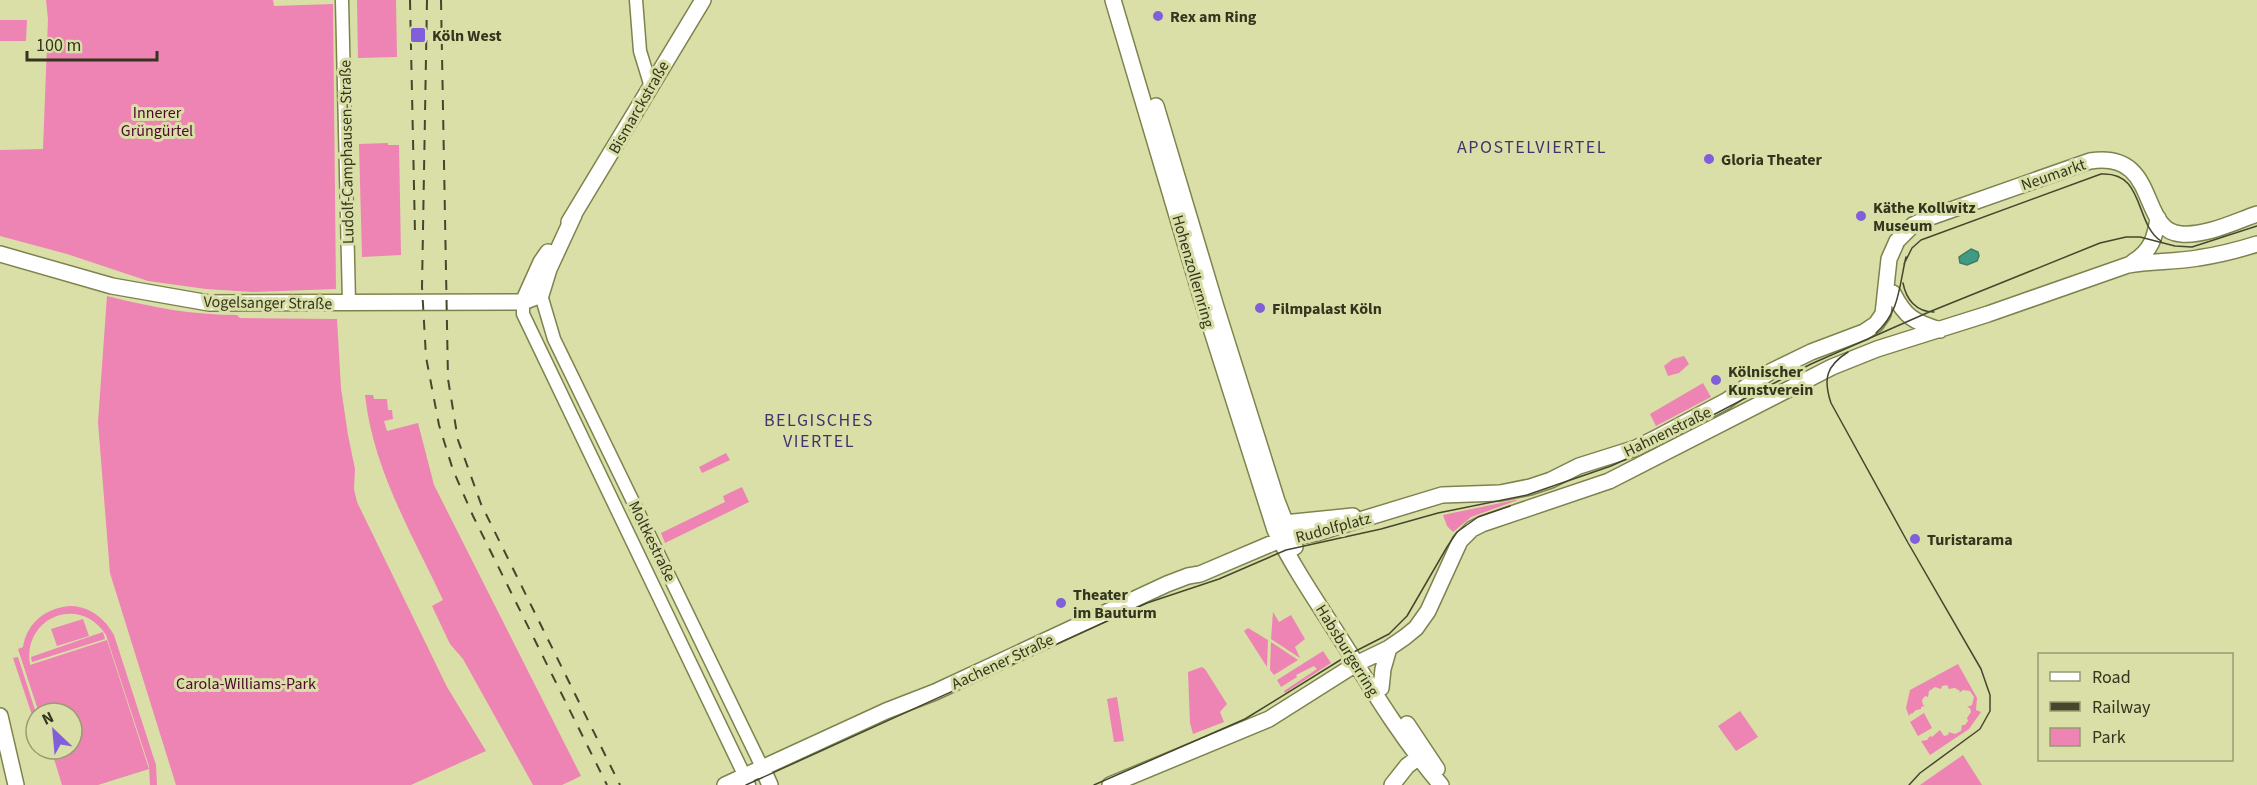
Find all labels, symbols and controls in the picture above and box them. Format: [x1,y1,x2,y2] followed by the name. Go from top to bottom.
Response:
[1170,6,1257,28] place label: Rex am Ring
[1151,9,1165,23] marker: Rex am Ring
[27,24,158,62] scale bar
[432,25,502,47] place label: Köln West
[409,26,427,44] marker: Köln West
[36,33,81,58] text: 100 m
[603,57,674,158] street label: Bismarckstraße
[334,60,360,244] street label: Ludolf-Camphausen-Straße
[121,102,193,142] park label: Innerer Grüngürtel
[1457,135,1607,160] district label: APOSTELVIERTEL
[1721,149,1822,171] place label: Gloria Theater
[1702,152,1716,166] marker: Gloria Theater
[2018,153,2089,196] street label: Neumarkt
[1873,197,1976,237] place label: Käthe Kollwitz Museum
[1854,209,1868,223] marker: Käthe Kollwitz Museum
[1166,212,1220,330] street label: Hohenzollernring
[204,291,332,315] street label: Vogelsanger Straße
[1272,298,1382,320] place label: Filmpalast Köln
[1253,301,1267,315] marker: Filmpalast Köln
[1728,361,1813,401] place label: Kölnischer Kunstverein
[1709,373,1723,387] marker: Kölnischer Kunstverein
[1620,401,1715,463] street label: Hahnenstraße
[764,408,874,454] district label: BELGISCHES VIERTEL
[623,497,681,586] street label: Moltkestraße
[1293,507,1374,549] street label: Rudolfplatz
[1927,529,2013,551] place label: Turistarama
[1908,532,1922,546] marker: Turistarama
[1073,584,1157,624] place label: Theater im Bauturm
[1054,596,1068,610] marker: Theater im Bauturm
[1310,600,1384,701] street label: Habsburgerring
[948,629,1057,695] street label: Aachener Straße
[2038,653,2233,761] legend
[2092,665,2131,690] text: Road
[176,673,316,695] park label: Carola-Williams-Park
[2092,695,2151,720] text: Railway
[24,701,84,761] north arrow
[38,706,57,731] text: N
[2092,725,2126,750] text: Park

